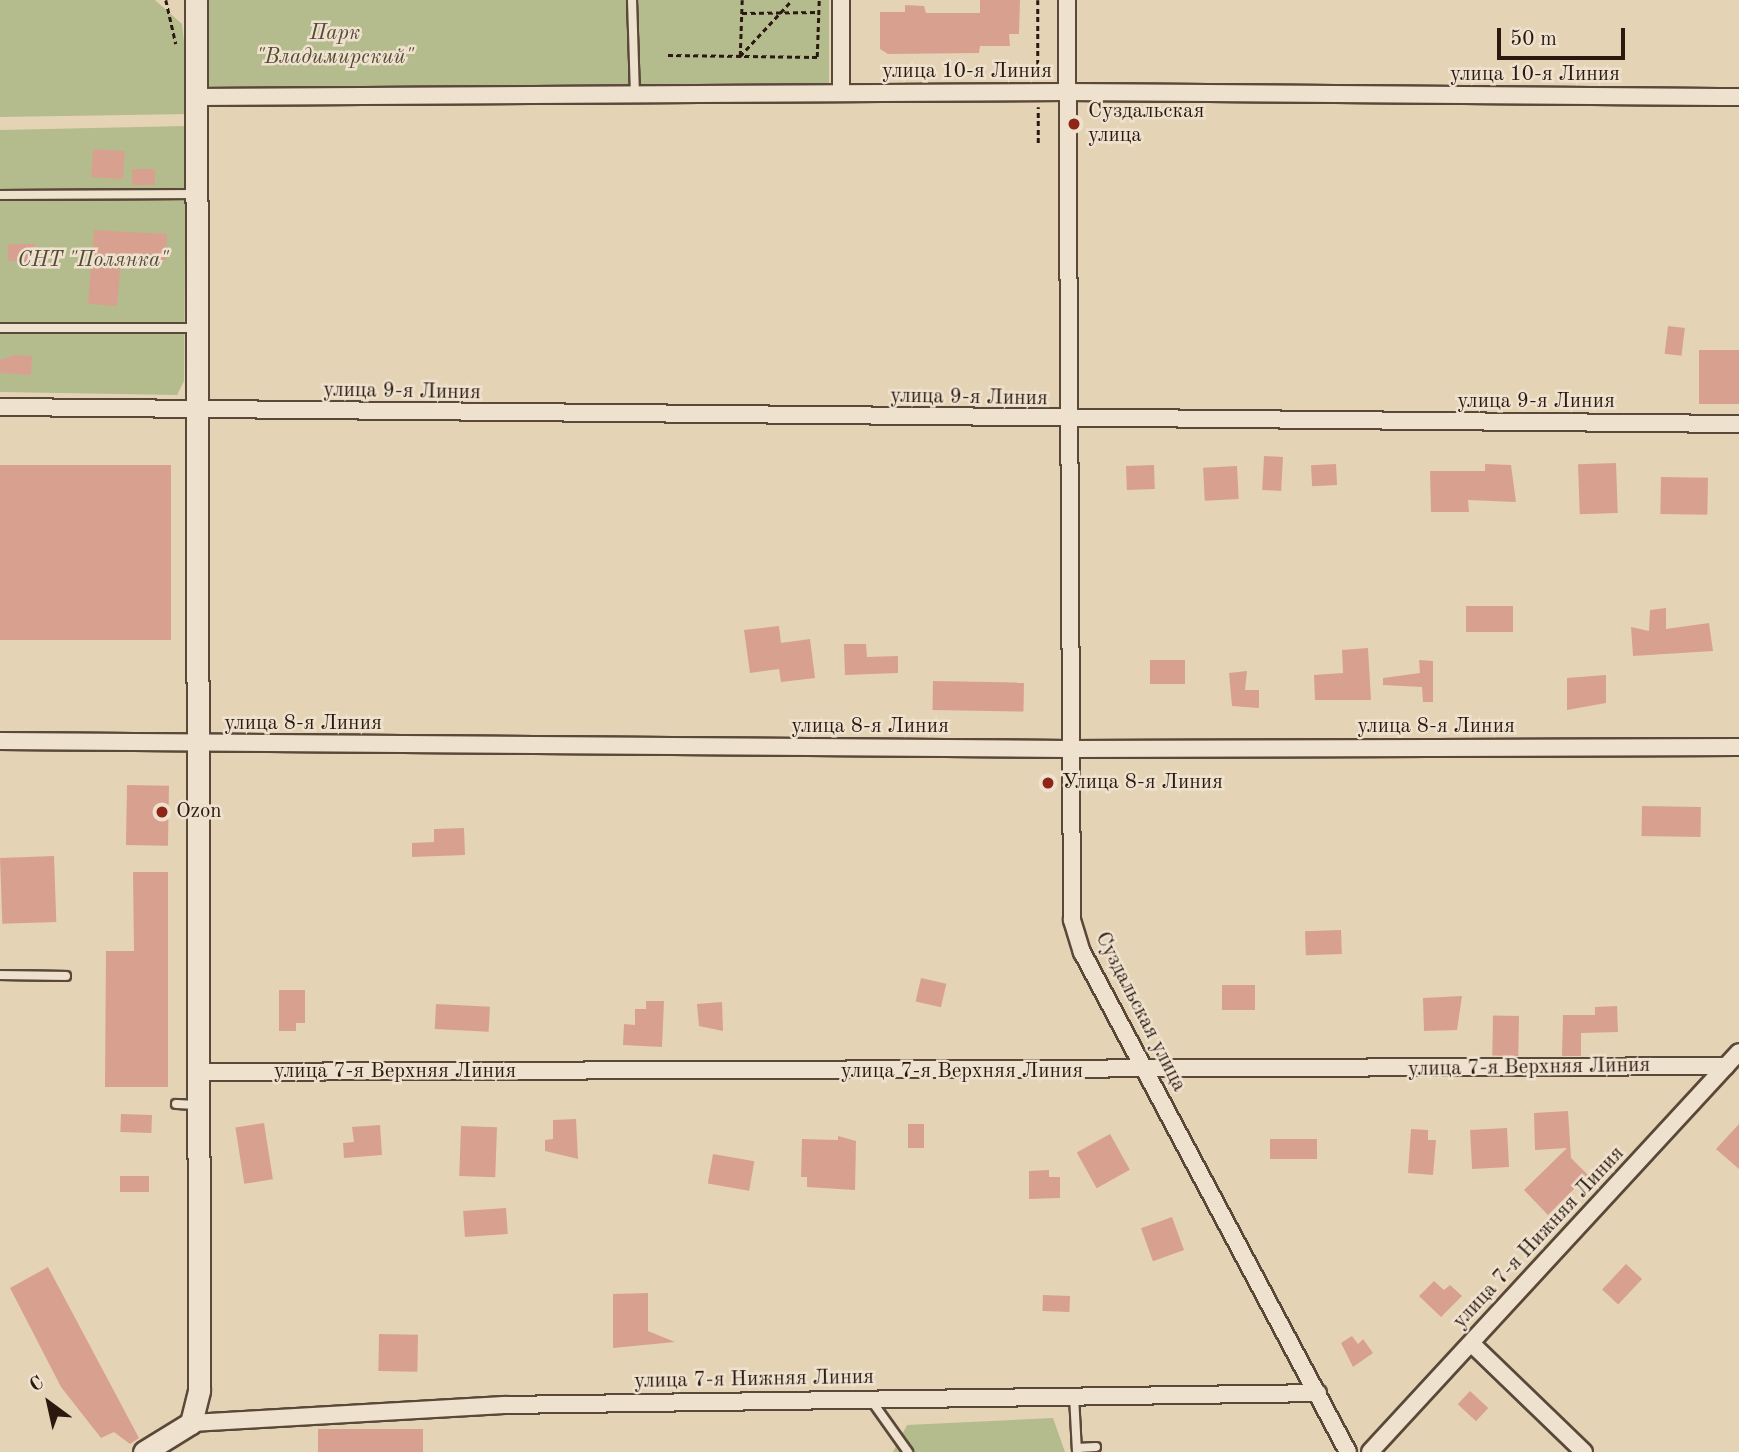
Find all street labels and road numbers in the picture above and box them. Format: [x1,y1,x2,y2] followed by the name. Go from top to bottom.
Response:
[882,59,1052,85] street label: улица 10-я Линия
[1450,62,1620,88] street label: улица 10-я Линия
[323,378,481,406] street label: улица 9-я Линия
[890,384,1048,412] street label: улица 9-я Линия
[1457,389,1615,415] street label: улица 9-я Линия
[224,711,382,737] street label: улица 8-я Линия
[791,714,949,740] street label: улица 8-я Линия
[1357,714,1515,740] street label: улица 8-я Линия
[1089,928,1191,1096] street label: Суздальская улица
[1408,1053,1650,1083] street label: улица 7-я Верхняя Линия
[274,1059,516,1085] street label: улица 7-я Верхняя Линия
[841,1059,1083,1085] street label: улица 7-я Верхняя Линия
[1448,1142,1630,1334] street label: улица 7-я Нижняя Линия
[634,1365,874,1395] street label: улица 7-я Нижняя Линия

